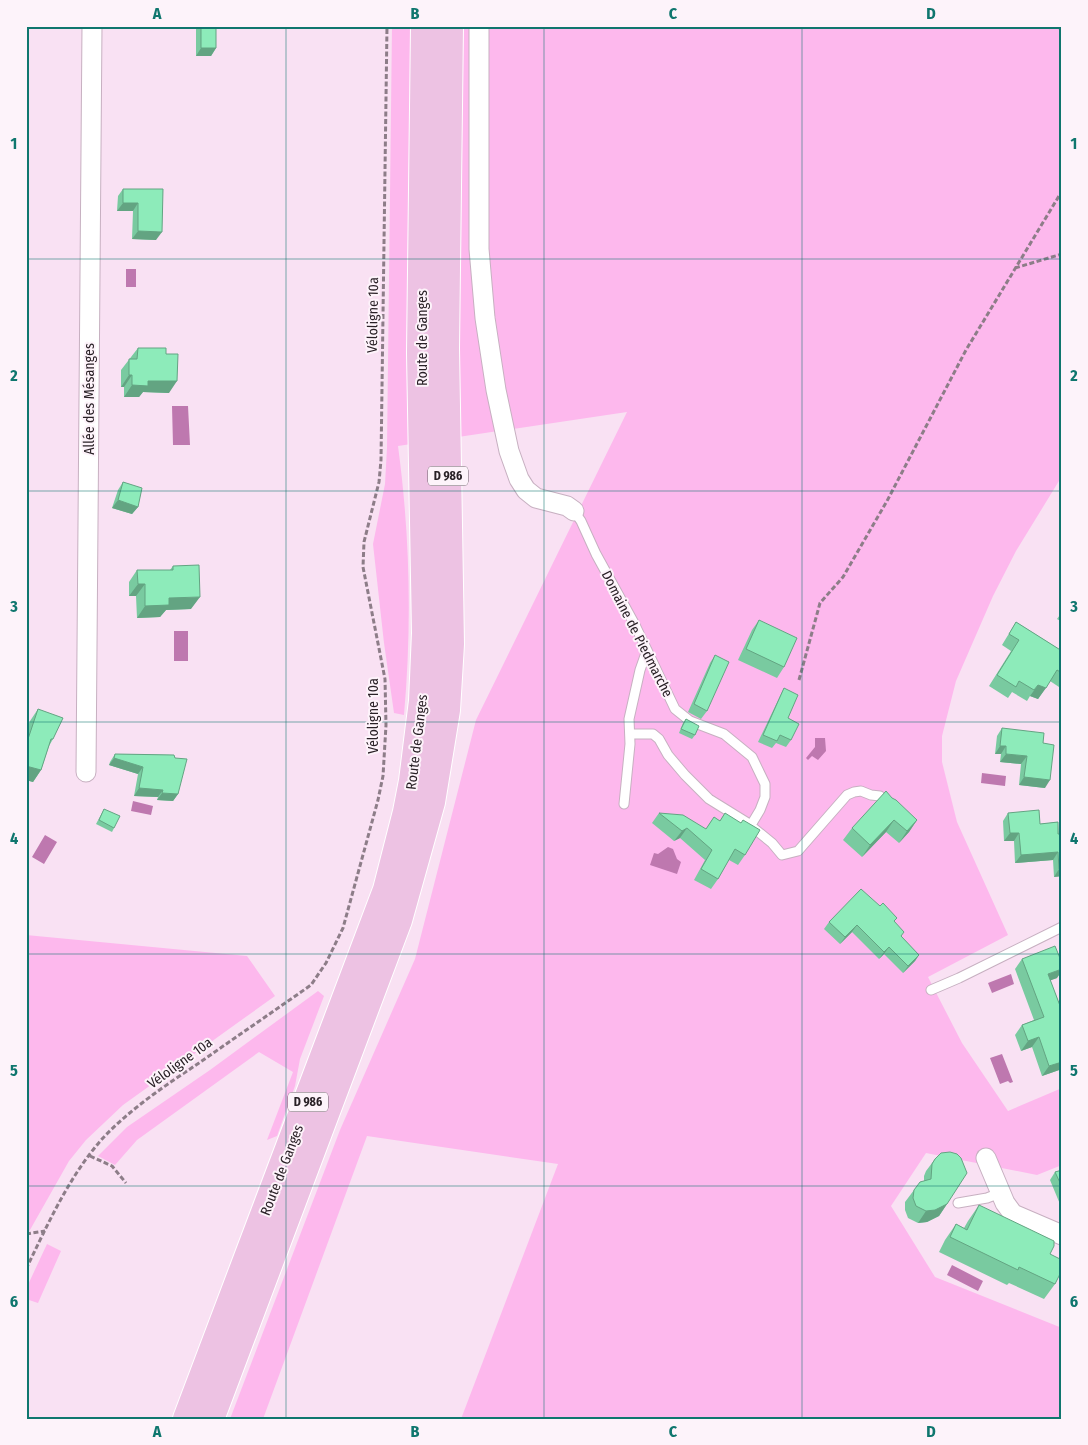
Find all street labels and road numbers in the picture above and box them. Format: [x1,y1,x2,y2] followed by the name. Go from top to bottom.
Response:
[364,277,382,353] street label: Véloligne 10a
[414,290,431,386] street label: Route de Ganges
[81,343,98,455] street label: Allée des Mésanges
[428,466,468,486] road number: D 986
[598,568,676,700] street label: Domaine de Piedmarche
[365,678,382,754] street label: Véloligne 10a
[403,693,431,791] street label: Route de Ganges
[144,1034,216,1092] street label: Véloligne 10a
[288,1092,328,1112] road number: D 986
[257,1122,307,1218] street label: Route de Ganges

